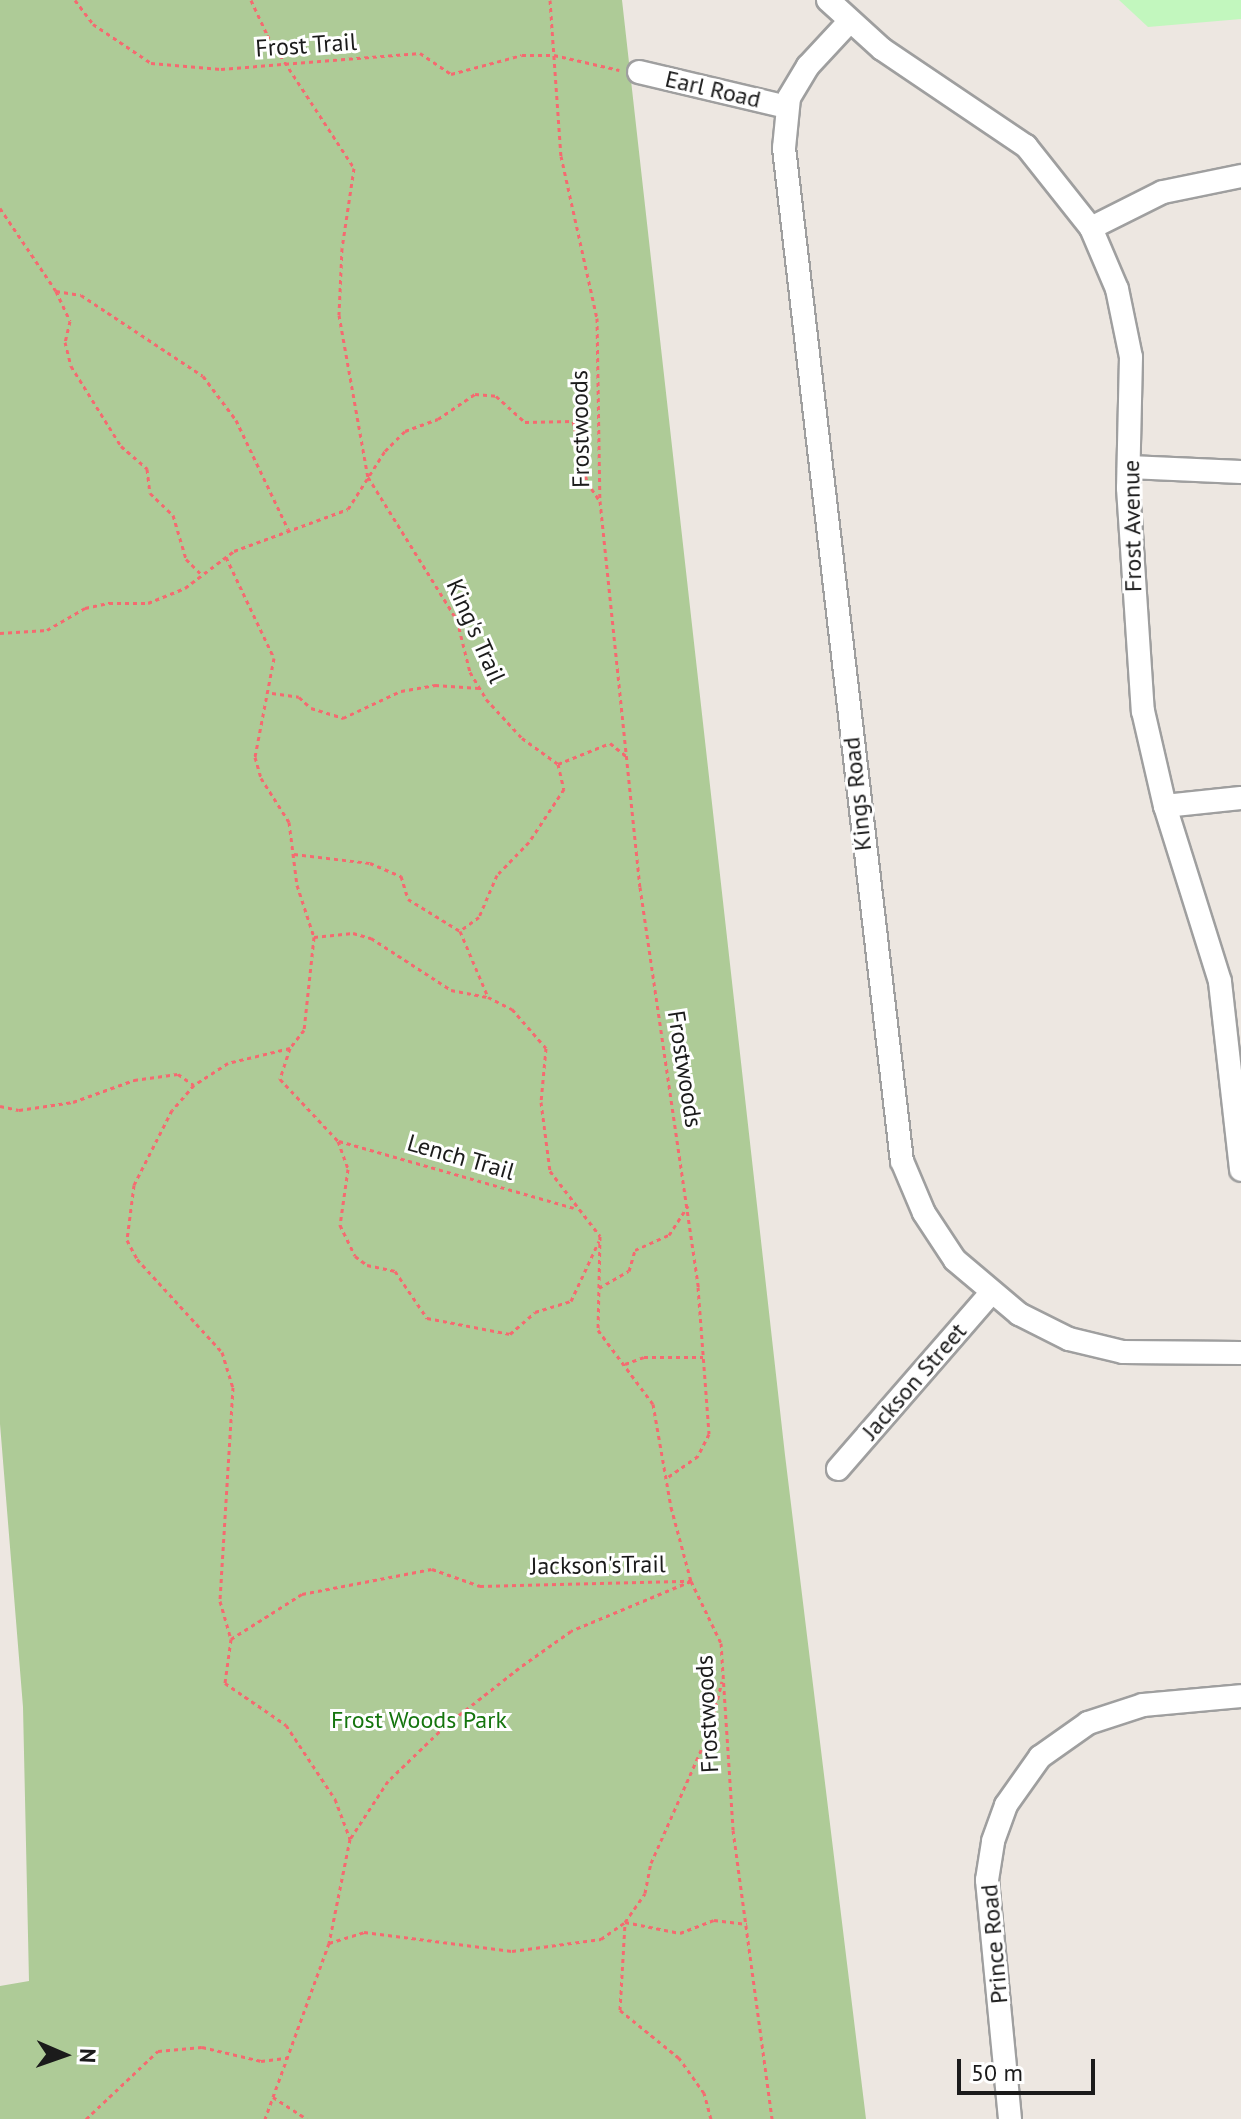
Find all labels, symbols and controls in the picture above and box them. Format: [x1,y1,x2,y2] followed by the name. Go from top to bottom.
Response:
[254,27,358,63] street label: Frost Trail
[662,64,764,114] street label: Earl Road
[565,370,595,488] street label: Frostwoods
[1116,459,1148,593] street label: Frost Avenue
[440,574,512,688] street label: King's Trail
[837,736,877,852] street label: Kings Road
[662,1009,708,1129] street label: Frostwoods
[404,1128,518,1186] street label: Lench Trail
[856,1317,972,1445] street label: Jackson Street
[530,1549,666,1581] street label: Jackson'sTrail
[690,1654,724,1774] street label: Frostwoods
[331,1706,507,1734] park label: Frost Woods Park
[974,1883,1014,2005] street label: Prince Road
[24,2015,104,2095] north arrow
[961,2043,1099,2093] scale bar
[74,2048,102,2064] text: N
[971,2057,1023,2088] text: 50 m

